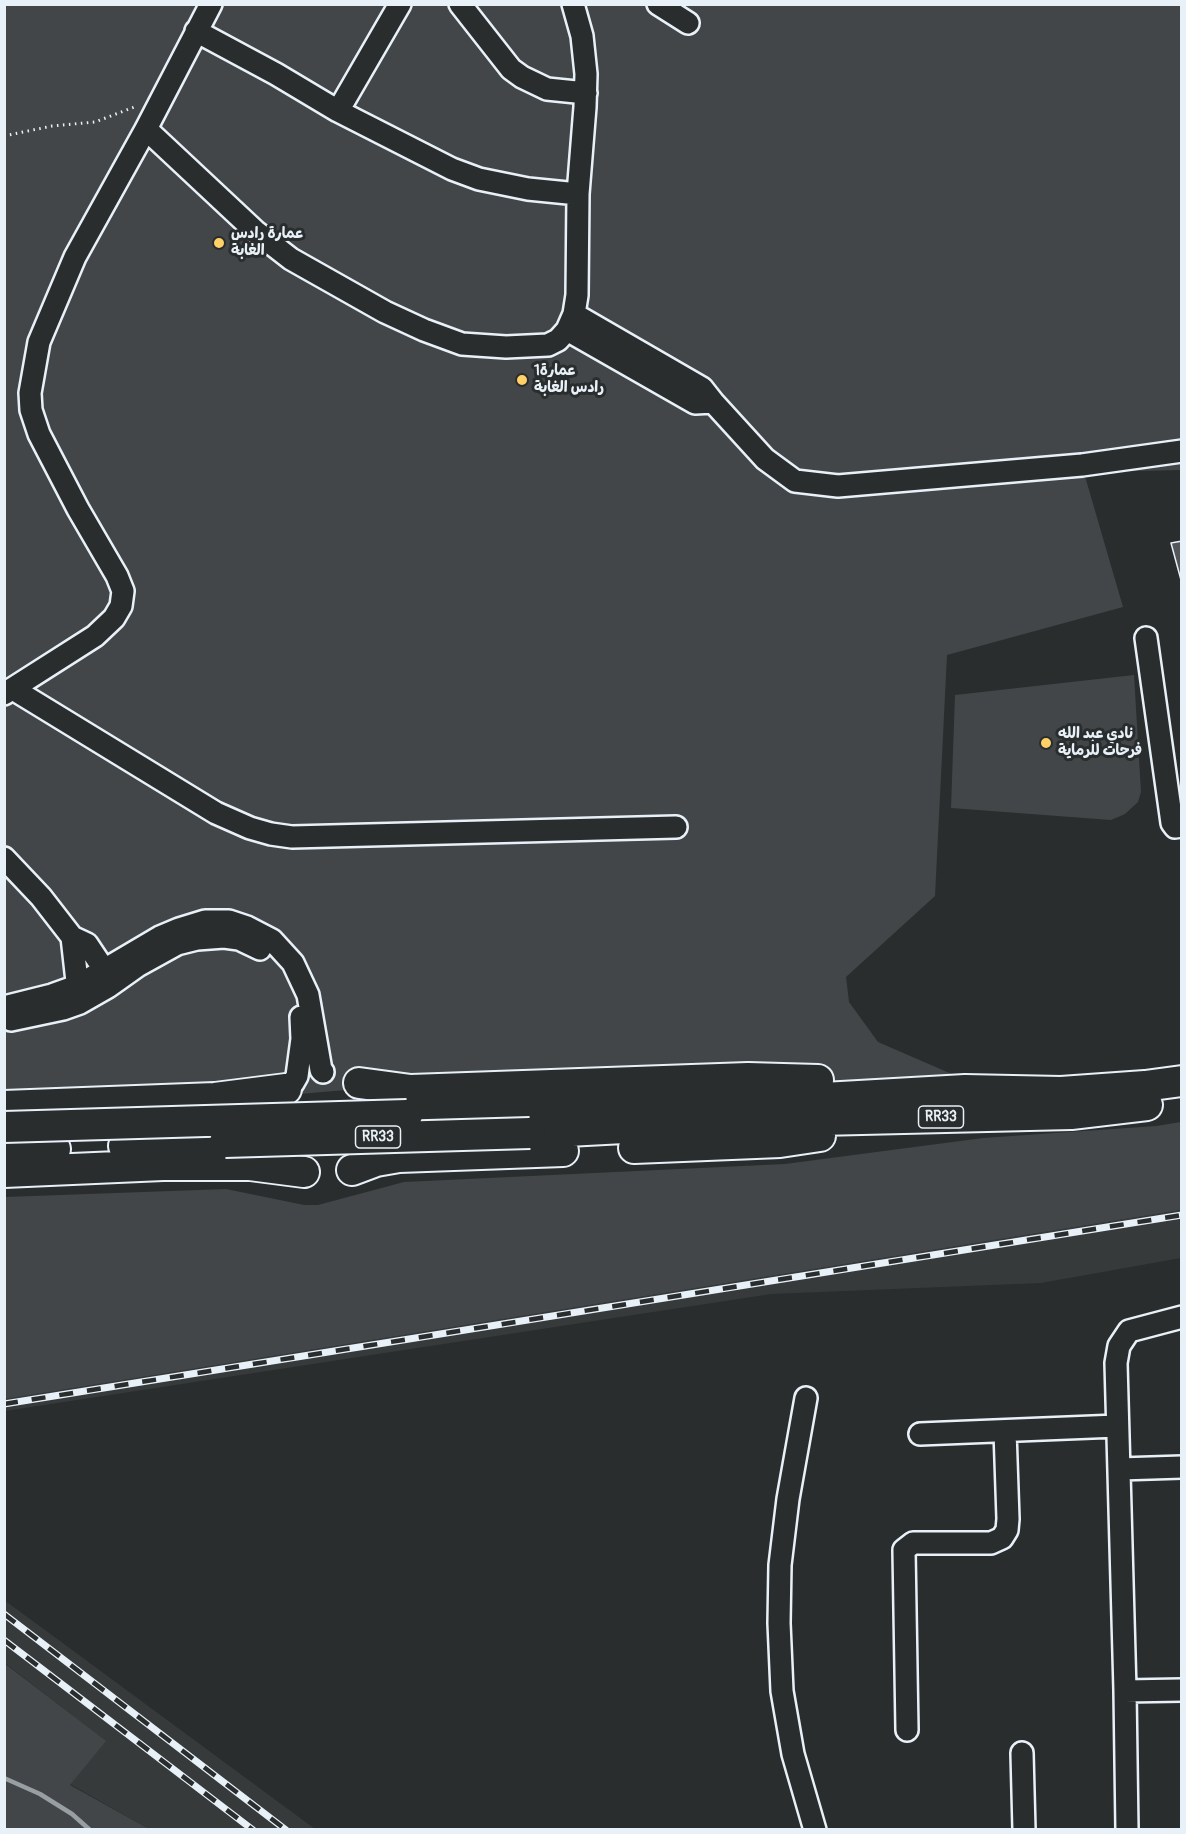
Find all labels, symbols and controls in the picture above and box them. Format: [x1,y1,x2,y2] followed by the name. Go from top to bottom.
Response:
[231,225,304,260] place label: عمارة رادس الغابة
[212,236,226,250] marker: عمارة رادس الغابة
[534,362,604,397] place label: 1عمارة رادس الغابة
[515,373,529,387] marker: 1عمارة رادس الغابة
[1058,725,1142,760] place label: نادي عبد الله فرحات للرماية
[1039,736,1053,750] marker: نادي عبد الله فرحات للرماية
[918,1106,964,1128] road number: RR33
[356,1126,400,1148] road number: RR33

